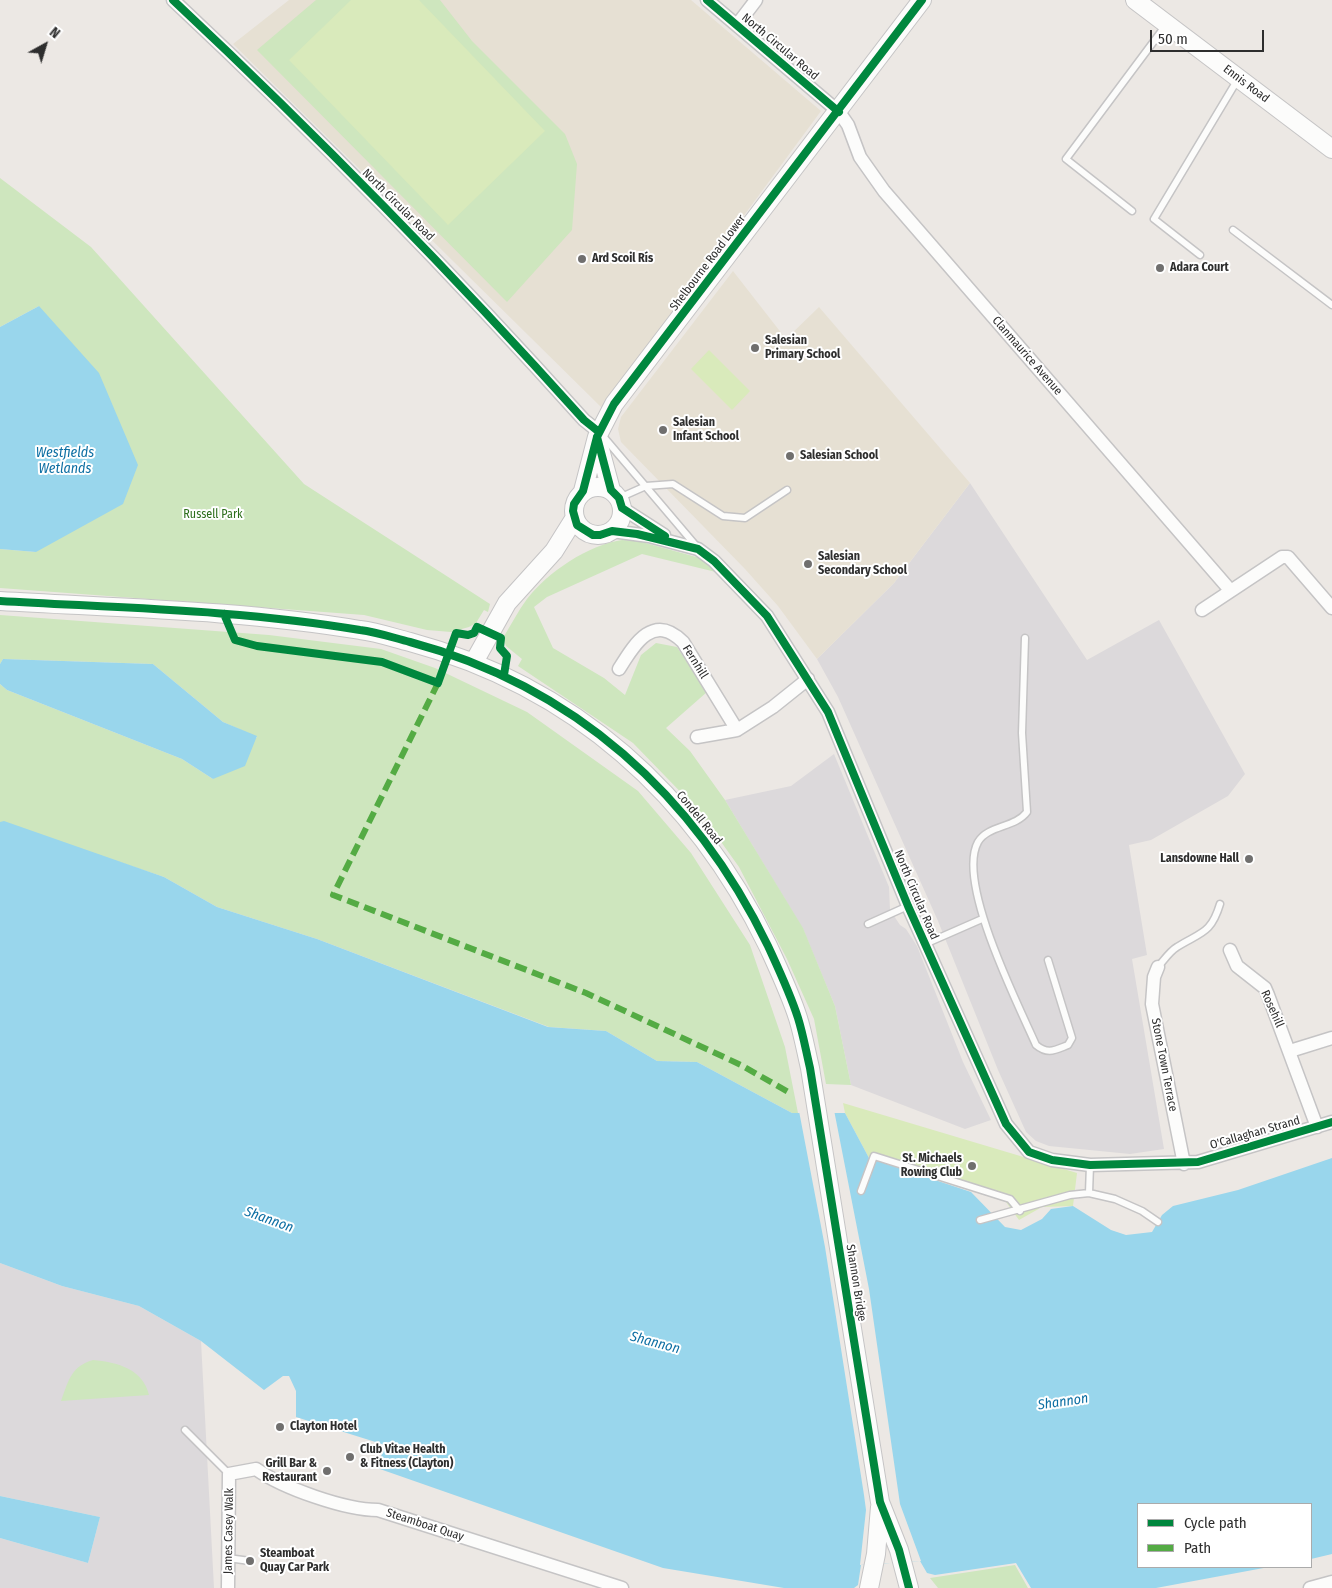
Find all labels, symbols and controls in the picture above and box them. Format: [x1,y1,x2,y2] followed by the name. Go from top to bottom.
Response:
[739,11,821,83] street label: North Circular Road
[20,20,70,70] north arrow
[1152,20,1266,52] scale bar
[46,24,63,42] text: N
[1158,30,1188,48] text: 50 m
[1220,62,1272,106] street label: Ennis Road
[359,166,437,244] street label: North Circular Road
[667,212,749,314] street label: Shelbourne Road Lower
[592,252,653,266] place label: Ard Scoil Rís
[576,253,588,265] marker: Ard Scoil Rís
[1170,261,1229,275] place label: Adara Court
[1154,262,1166,274] marker: Adara Court
[989,314,1065,398] street label: Clanmaurice Avenue
[765,334,840,362] place label: Salesian Primary School
[749,342,761,354] marker: Salesian Primary School
[673,416,739,444] place label: Salesian Infant School
[657,424,669,436] marker: Salesian Infant School
[36,445,94,478] water label: Westfields Wetlands
[800,449,878,463] place label: Salesian School
[784,450,796,462] marker: Salesian School
[183,508,243,522] park label: Russell Park
[818,550,907,578] place label: Salesian Secondary School
[802,558,814,570] marker: Salesian Secondary School
[679,643,711,681] street label: Fernhill
[673,788,725,848] street label: Condell Road
[891,848,941,942] street label: North Circular Road
[1160,852,1239,866] place label: Lansdowne Hall
[1243,853,1255,865] marker: Lansdowne Hall
[1257,988,1287,1030] street label: Rosehill
[1148,1017,1180,1113] street label: Stone Town Terrace
[1208,1113,1302,1153] street label: O'Callaghan Strand
[901,1152,962,1180] place label: St. Michaels Rowing Club
[966,1160,978,1172] marker: St. Michaels Rowing Club
[242,1203,296,1237] water label: Shannon
[843,1243,869,1323] street label: Shannon Bridge
[628,1328,682,1358] water label: Shannon
[1037,1390,1089,1414] water label: Shannon
[290,1420,357,1434] place label: Clayton Hotel
[274,1421,286,1433] marker: Clayton Hotel
[360,1443,453,1471] place label: Club Vitae Health & Fitness (Clayton)
[344,1451,356,1463] marker: Club Vitae Health & Fitness (Clayton)
[262,1457,317,1485] place label: Grill Bar & Restaurant
[321,1465,333,1477] marker: Grill Bar & Restaurant
[221,1488,237,1574] street label: James Casey Walk
[1137,1503,1312,1568] legend
[384,1506,466,1544] street label: Steamboat Quay
[1184,1514,1247,1532] text: Cycle path
[1184,1539,1211,1557] text: Path
[260,1547,329,1575] place label: Steamboat Quay Car Park
[244,1555,256,1567] marker: Steamboat Quay Car Park

